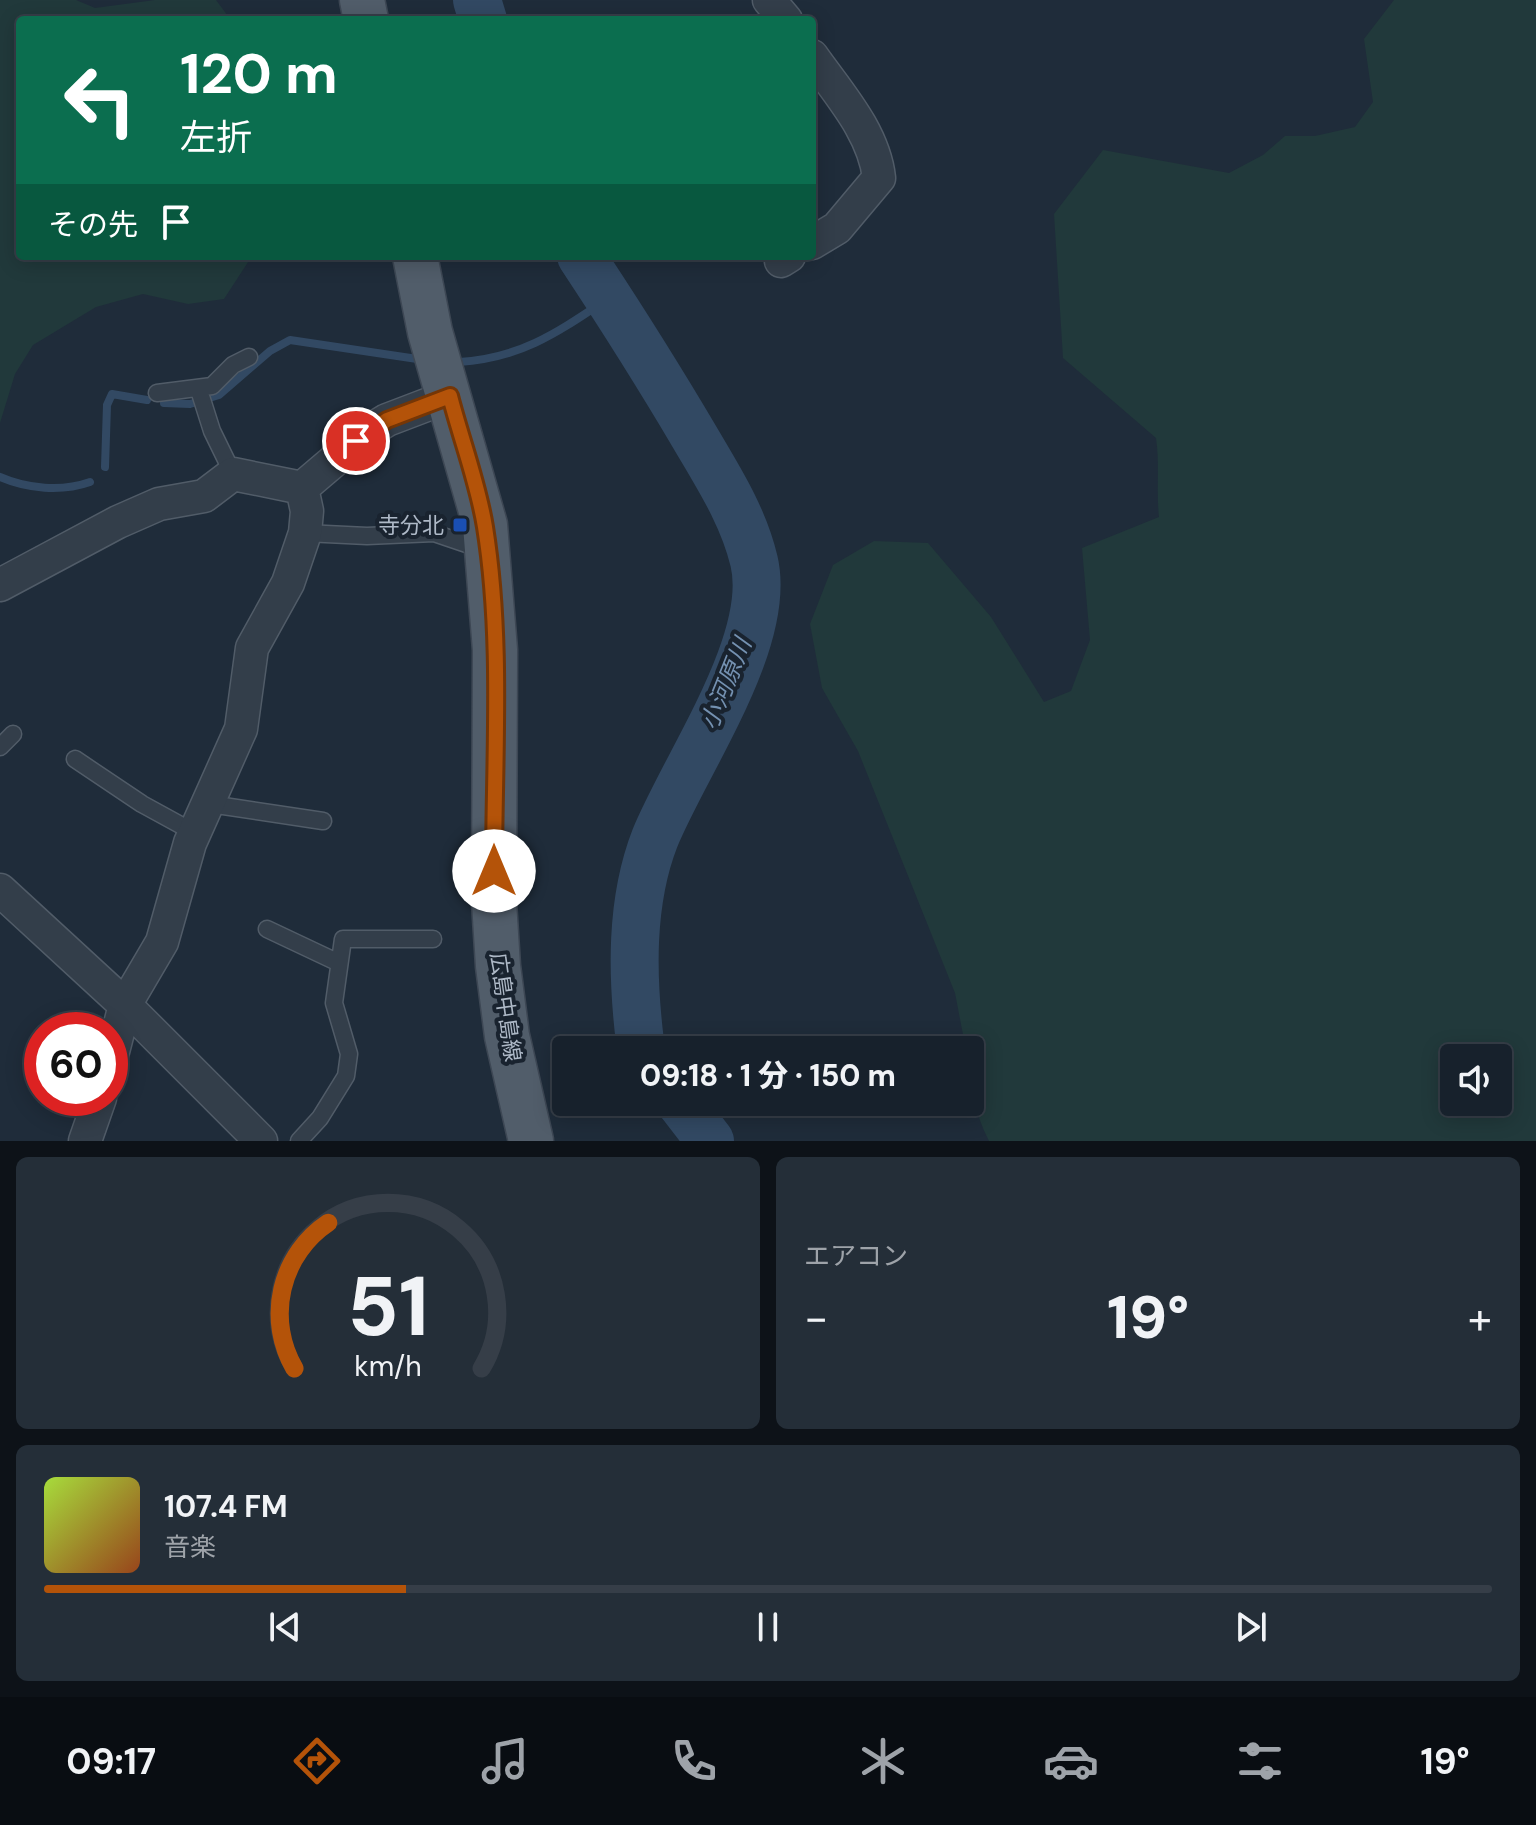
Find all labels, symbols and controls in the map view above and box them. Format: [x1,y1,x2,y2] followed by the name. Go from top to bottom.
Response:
[180,37,338,110] text: 120 m
[48,48,152,152] icon: left
[180,114,252,161] text: 左折
[154,200,198,244] icon: arrive
[48,205,138,244] text: その先
[322,407,390,475] pin
[334,419,378,463] icon: arrive
[378,511,444,540] place label: 寺分北
[451,516,469,534] marker: 寺分北
[693,631,759,734] water label: 小河原川
[452,829,536,913] position arrow
[483,951,528,1064] street label: 広島中島線
[24,1012,128,1116] speed limit sign: 60
[1440,1044,1512,1116] map controls
[1440,1044,1512,1116] button: sound
[640,1056,896,1095] text: 09:18 · 1 分 · 150 m
[804,1239,908,1273] text: エアコン
[347,1252,429,1361] text: 51
[1107,1278,1189,1357] text: 19°
[804,1289,828,1347] text: −
[1468,1289,1492,1347] text: +
[354,1348,422,1385] text: km/h
[164,1487,288,1526] text: 107.4 FM
[164,1530,216,1564] text: 音楽
[263,1605,307,1649] icon: previous
[746,1605,790,1649] icon: pause
[1229,1605,1273,1649] icon: next
[289,1733,345,1789] icon: directions
[477,1733,533,1789] icon: music
[666,1733,722,1789] icon: phone
[855,1733,911,1789] icon: climate
[1043,1733,1099,1789] icon: car
[1232,1733,1288,1789] icon: filters
[66,1738,156,1785] text: 09:17
[1421,1738,1470,1785] text: 19°

